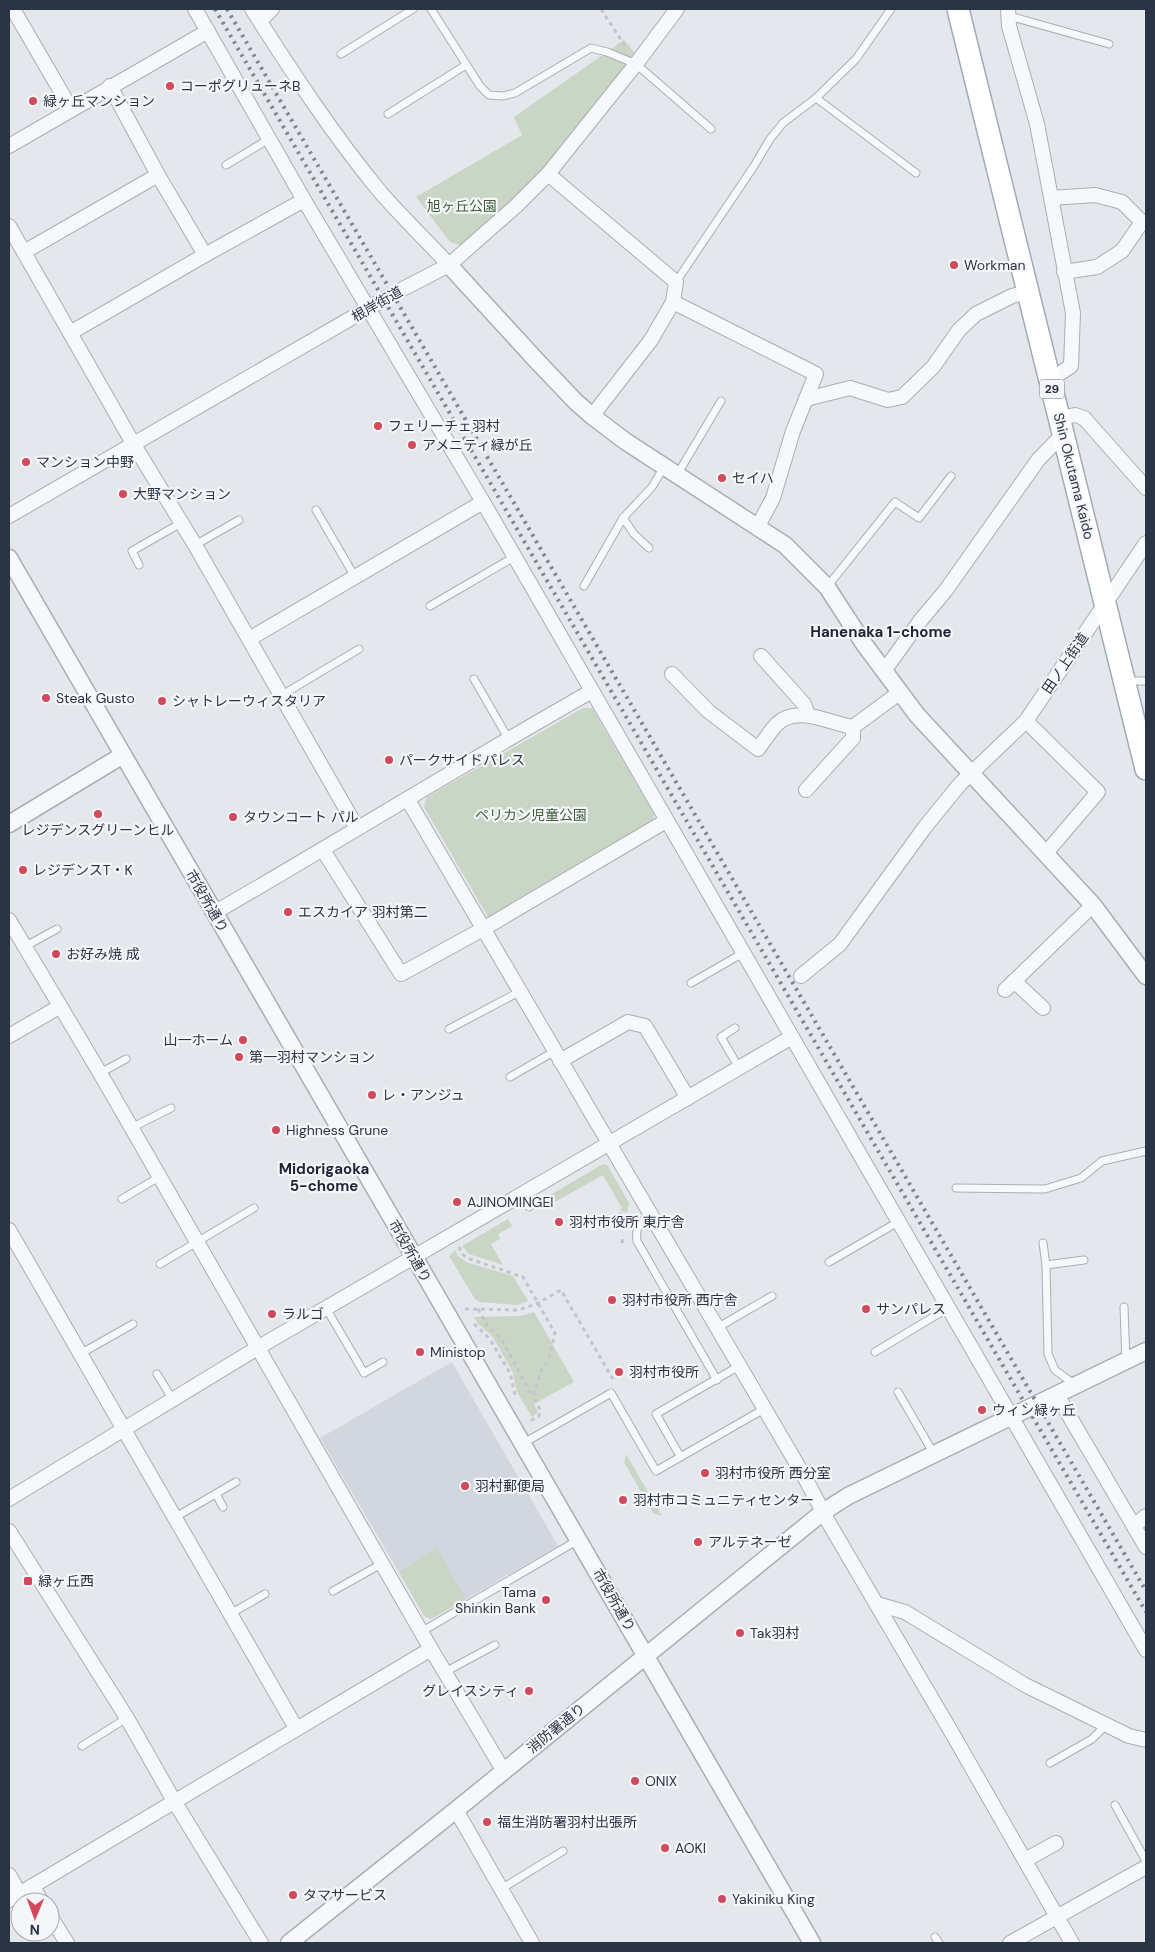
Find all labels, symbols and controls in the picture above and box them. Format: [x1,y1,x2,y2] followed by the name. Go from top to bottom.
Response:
[180,77,300,95] place label: コーポグリューネB
[164,80,176,92] marker: コーポグリューネB
[43,92,155,110] place label: 緑ヶ丘マンション
[27,95,39,107] marker: 緑ヶ丘マンション
[427,197,497,215] park label: 旭ヶ丘公園
[964,256,1026,274] place label: Workman
[948,259,960,271] marker: Workman
[348,282,406,326] street label: 根岸街道
[1040,379,1064,398] road number: 29
[1050,411,1098,541] street label: Shin Okutama Kaido
[388,417,500,435] place label: フェリーチェ羽村
[372,420,384,432] marker: フェリーチェ羽村
[422,436,532,454] place label: アメニティ緑が丘
[406,439,418,451] marker: アメニティ緑が丘
[36,453,134,471] place label: マンション中野
[20,456,32,468] marker: マンション中野
[732,469,774,487] place label: セイハ
[716,472,728,484] marker: セイハ
[133,485,231,503] place label: 大野マンション
[117,488,129,500] marker: 大野マンション
[810,622,952,642] district label: Hanenaka 1-chome
[1038,629,1092,697] street label: 田ノ上街道
[56,689,135,707] place label: Steak Gusto
[40,692,52,704] marker: Steak Gusto
[172,692,326,710] place label: シャトレーウィスタリア
[156,695,168,707] marker: シャトレーウィスタリア
[399,751,525,769] place label: パークサイドパレス
[383,754,395,766] marker: パークサイドパレス
[475,806,587,824] park label: ペリカン児童公園
[92,808,104,820] marker: レジデンスグリーンヒル
[243,808,359,826] place label: タウンコート パル
[227,811,239,823] marker: タウンコート パル
[21,821,175,839] place label: レジデンスグリーンヒル
[33,861,133,879] place label: レジデンスT・K
[17,864,29,876] marker: レジデンスT・K
[182,866,232,936] street label: 市役所通り
[298,903,428,921] place label: エスカイア 羽村第二
[282,906,294,918] marker: エスカイア 羽村第二
[66,945,140,963] place label: お好み焼 成
[50,948,62,960] marker: お好み焼 成
[163,1031,233,1049] place label: 山一ホーム
[237,1034,249,1046] marker: 山一ホーム
[249,1048,375,1066] place label: 第一羽村マンション
[233,1051,245,1063] marker: 第一羽村マンション
[382,1086,464,1104] place label: レ・アンジュ
[366,1089,378,1101] marker: レ・アンジュ
[286,1121,388,1139] place label: Highness Grune
[270,1124,282,1136] marker: Highness Grune
[279,1159,369,1196] district label: Midorigaoka 5-chome
[467,1193,554,1211] place label: AJINOMINGEI
[451,1196,463,1208] marker: AJINOMINGEI
[569,1213,685,1231] place label: 羽村市役所 東庁舎
[385,1216,435,1286] street label: 市役所通り
[553,1216,565,1228] marker: 羽村市役所 東庁舎
[622,1291,738,1309] place label: 羽村市役所 西庁舎
[606,1294,618,1306] marker: 羽村市役所 西庁舎
[876,1300,946,1318] place label: サンパレス
[860,1303,872,1315] marker: サンパレス
[282,1305,324,1323] place label: ラルゴ
[266,1308,278,1320] marker: ラルゴ
[430,1343,486,1361] place label: Ministop
[414,1346,426,1358] marker: Ministop
[629,1363,699,1381] place label: 羽村市役所
[613,1366,625,1378] marker: 羽村市役所
[992,1401,1076,1419] place label: ウィン緑ヶ丘
[976,1404,988,1416] marker: ウィン緑ヶ丘
[715,1464,831,1482] place label: 羽村市役所 西分室
[699,1467,711,1479] marker: 羽村市役所 西分室
[475,1477,545,1495] place label: 羽村郵便局
[459,1480,471,1492] marker: 羽村郵便局
[633,1491,814,1509] place label: 羽村市コミュニティセンター
[617,1494,629,1506] marker: 羽村市コミュニティセンター
[708,1533,792,1551] place label: アルテネーゼ
[692,1536,704,1548] marker: アルテネーゼ
[589,1565,639,1635] street label: 市役所通り
[38,1572,94,1590] place label: 緑ヶ丘西
[22,1575,34,1587] marker: 緑ヶ丘西
[455,1583,536,1617] place label: Tama Shinkin Bank
[540,1594,552,1606] marker: Tama Shinkin Bank
[750,1624,800,1642] place label: Tak羽村
[734,1627,746,1639] marker: Tak羽村
[422,1682,519,1700] place label: グレイスシティ
[523,1685,535,1697] marker: グレイスシティ
[523,1699,589,1757] street label: 消防署通り
[645,1772,677,1790] place label: ONIX
[629,1775,641,1787] marker: ONIX
[497,1813,637,1831] place label: 福生消防署羽村出張所
[481,1816,493,1828] marker: 福生消防署羽村出張所
[675,1839,706,1857] place label: AOKI
[659,1842,671,1854] marker: AOKI
[303,1886,387,1904] place label: タマサービス
[287,1889,299,1901] marker: タマサービス
[732,1890,815,1908] place label: Yakiniku King
[10,1892,60,1942] north arrow
[716,1893,728,1905] marker: Yakiniku King
[30,1921,40,1939] text: N

